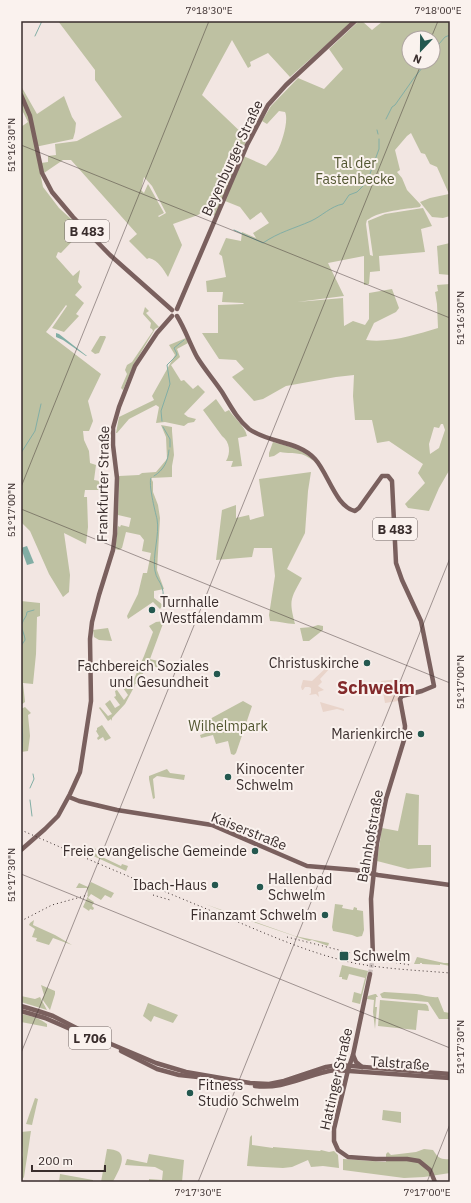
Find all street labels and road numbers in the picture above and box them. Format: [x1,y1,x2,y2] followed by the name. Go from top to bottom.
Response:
[197,97,267,219] street label: Beyenburger Straße
[65,220,109,242] road number: B 483
[93,425,113,542] street label: Frankfurter Straße
[373,518,417,540] road number: B 483
[353,788,387,884] street label: Bahnhofstraße
[208,808,290,854] street label: Kaiserstraße
[316,1026,357,1132] street label: Hattinger Straße
[69,1027,111,1049] road number: L 706
[370,1052,430,1074] street label: Talstraße

